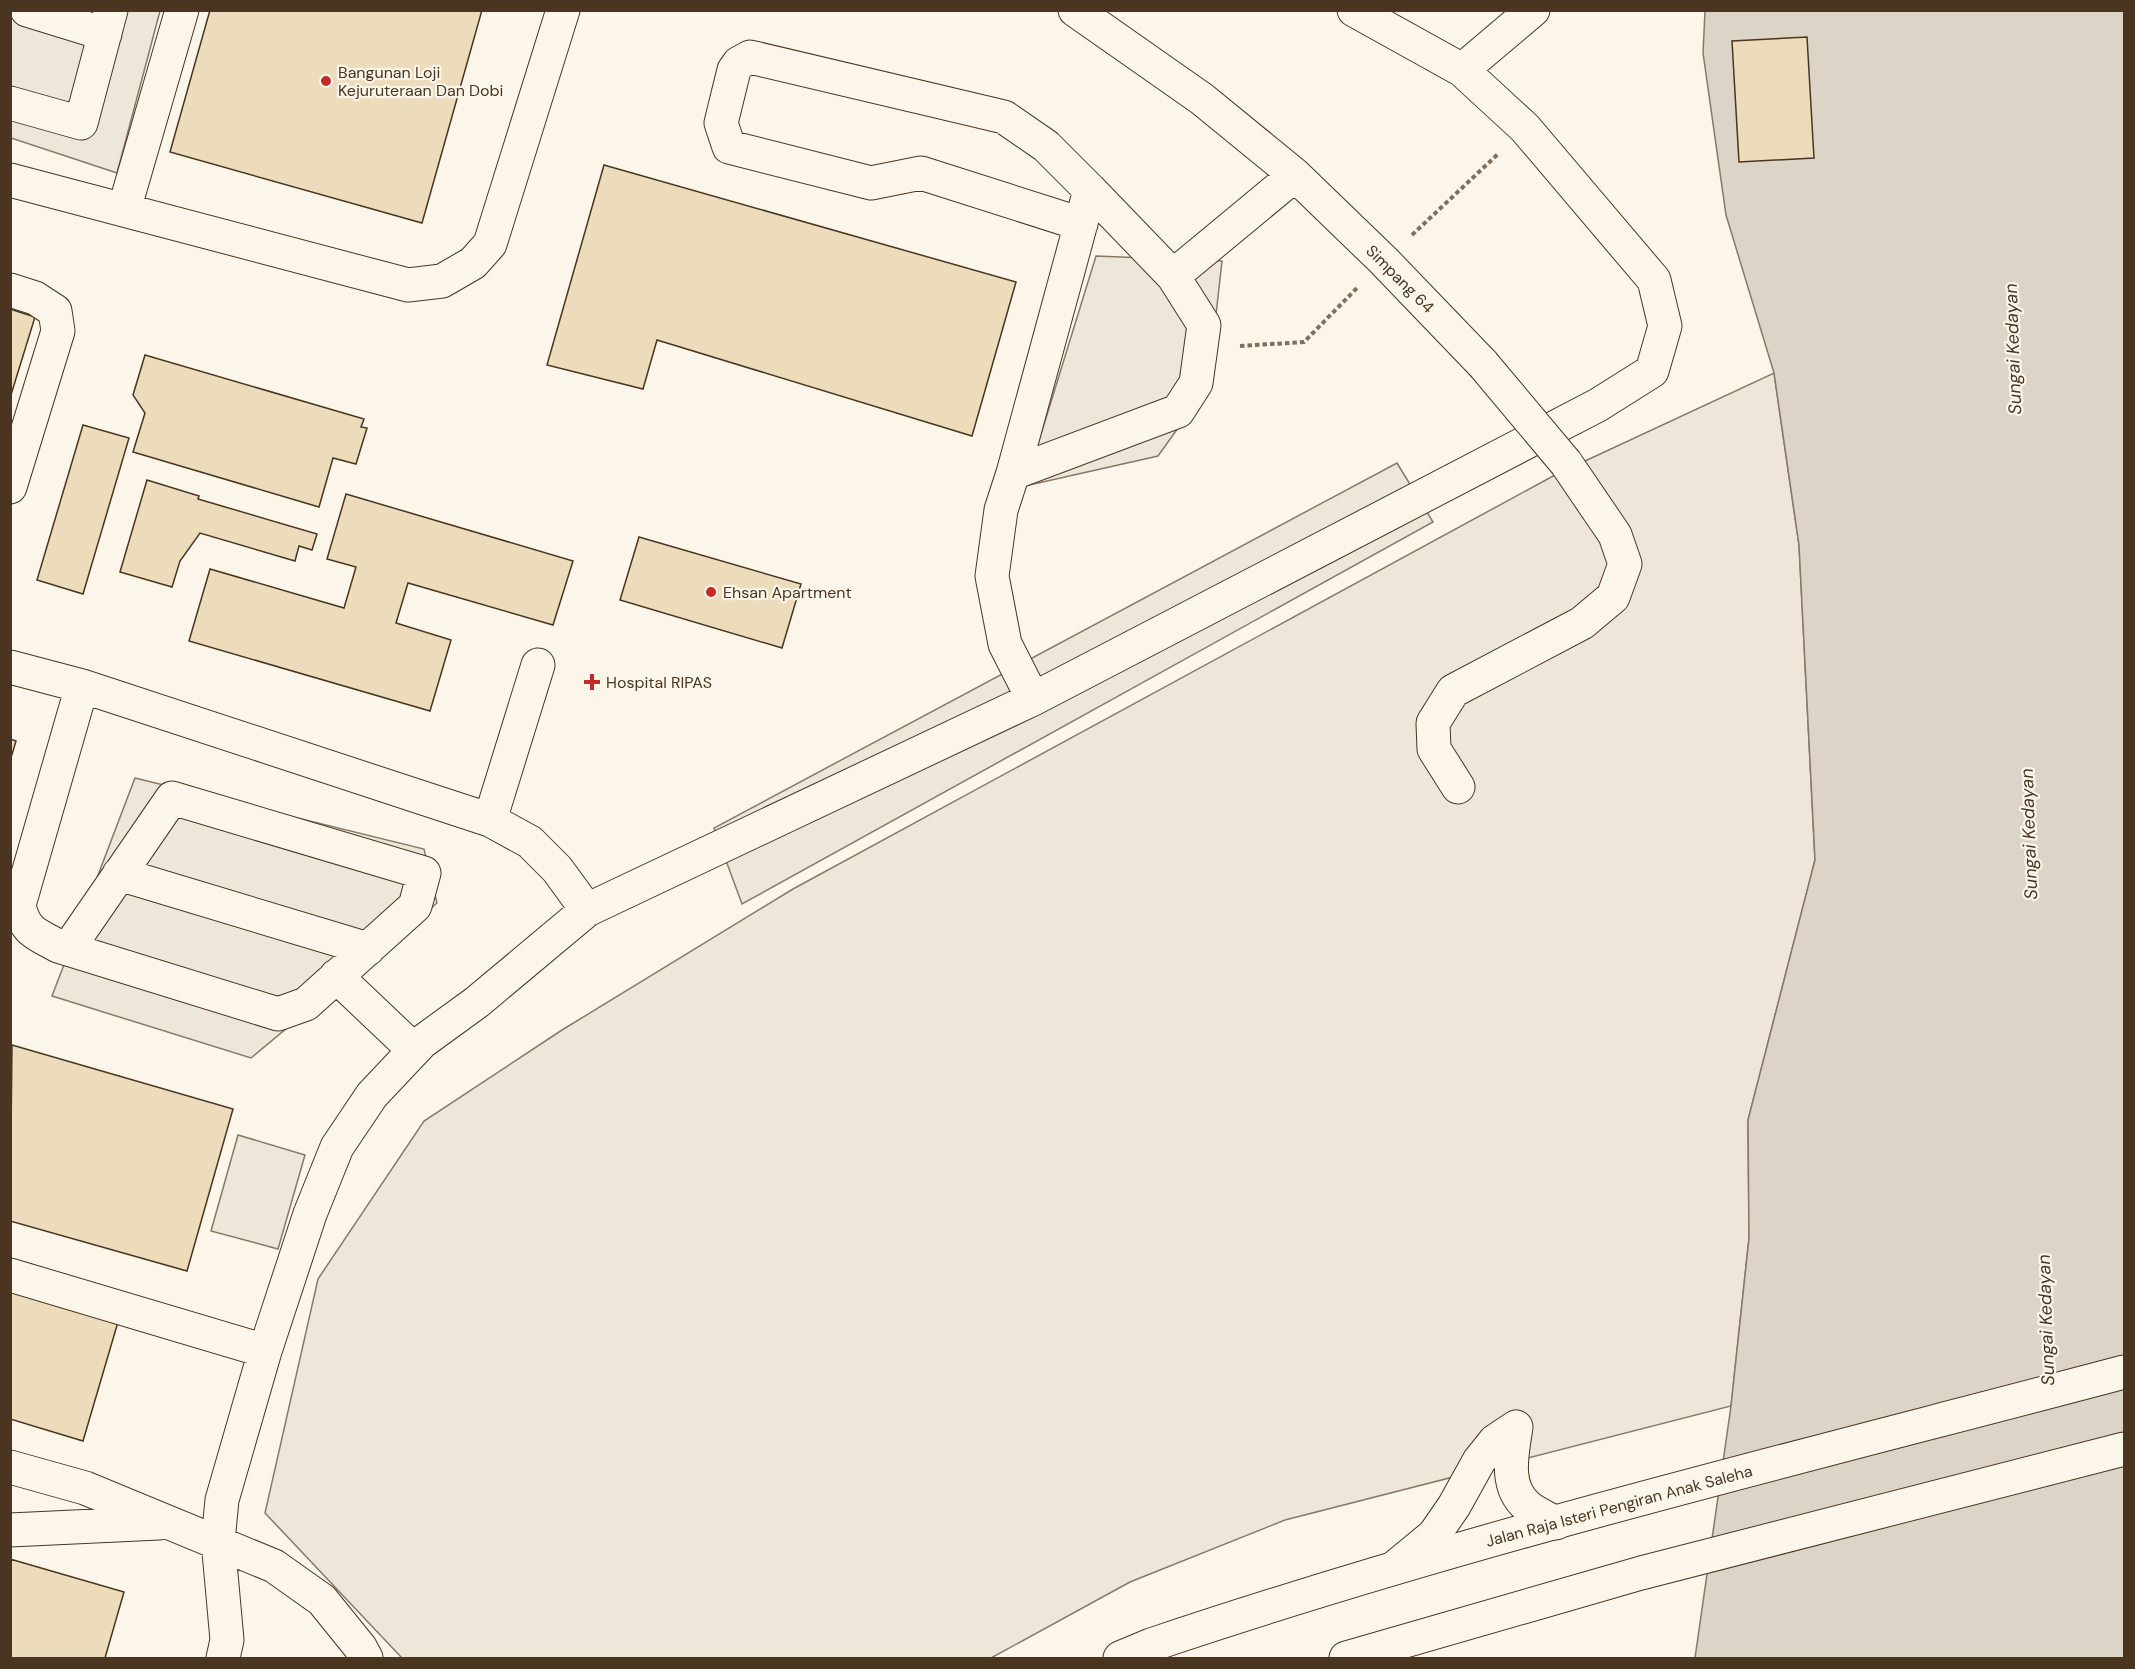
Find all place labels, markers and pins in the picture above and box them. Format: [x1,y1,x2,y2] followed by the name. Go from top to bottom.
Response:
[338,62,503,101] place label: Bangunan Loji Kejuruteraan Dan Dobi
[319,74,333,88] marker: Bangunan Loji Kejuruteraan Dan Dobi
[723,582,852,603] place label: Ehsan Apartment
[704,585,718,599] marker: Ehsan Apartment
[606,672,712,693] place label: Hospital RIPAS
[583,673,601,691] marker: Hospital RIPAS

